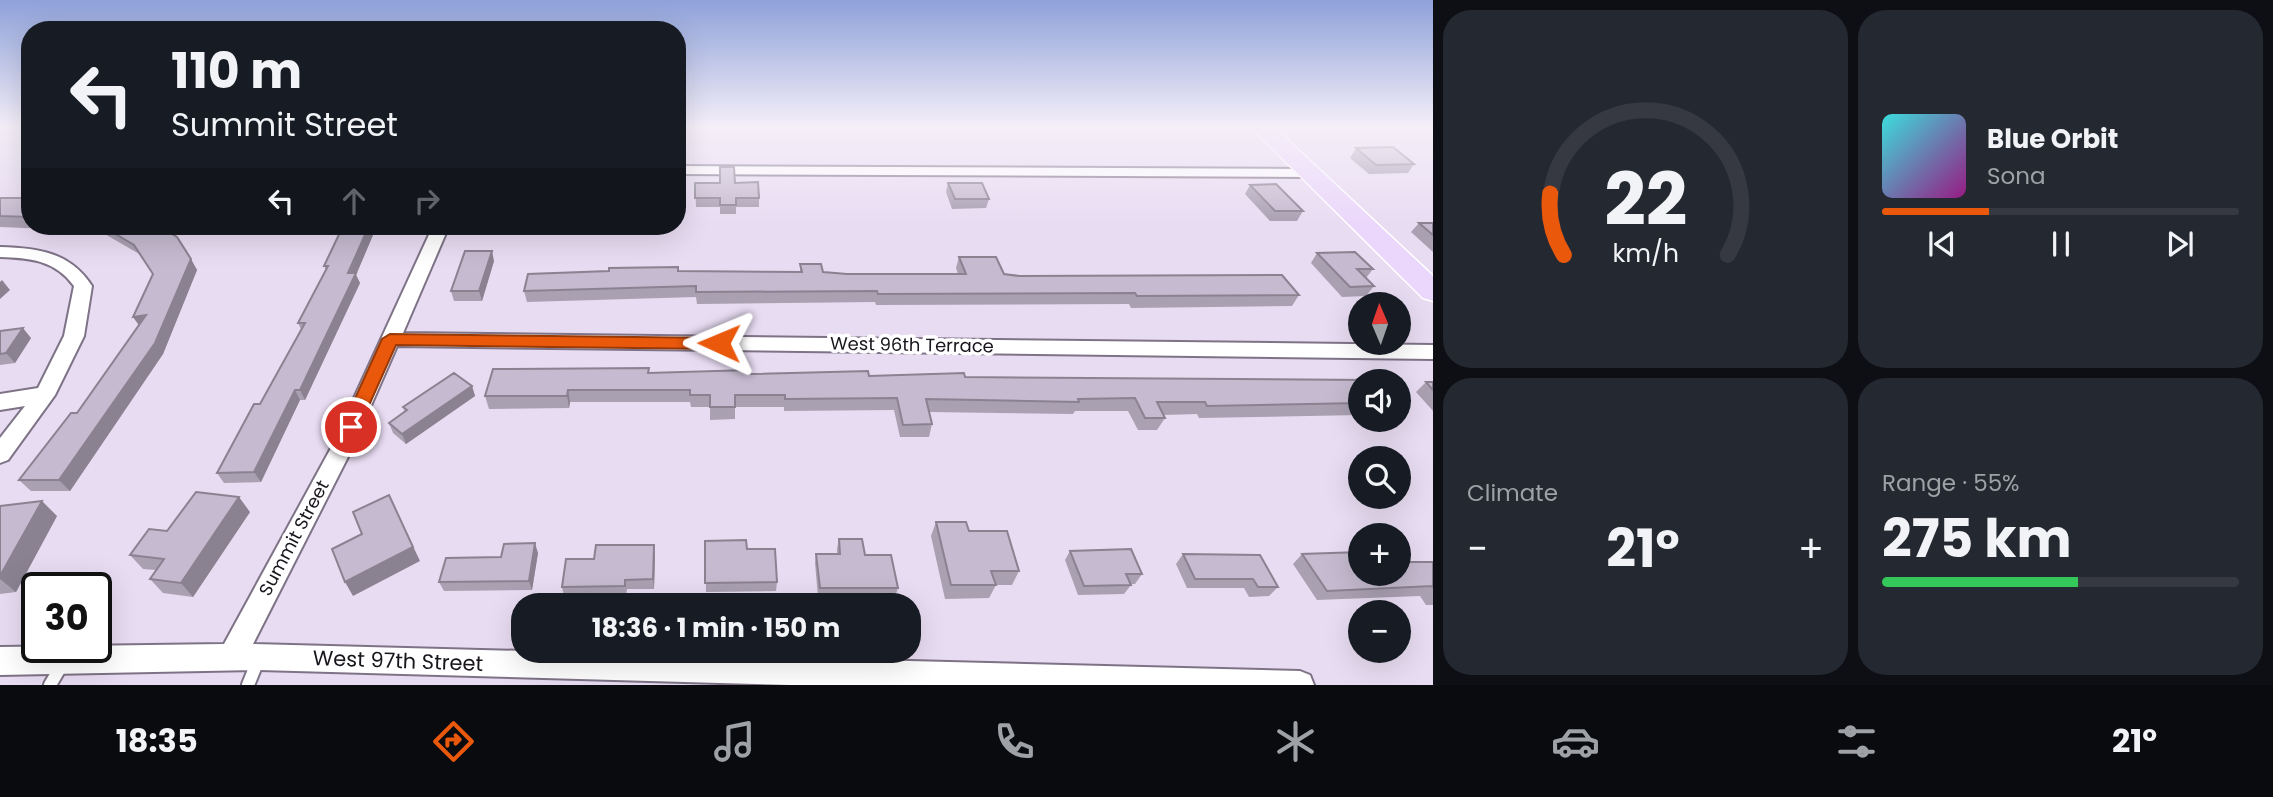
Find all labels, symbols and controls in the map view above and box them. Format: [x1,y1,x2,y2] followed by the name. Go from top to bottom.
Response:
[171,37,302,105] text: 110 m
[56,49,147,140] icon: left
[171,102,398,147] text: Summit Street
[1987,121,2118,157] text: Blue Orbit
[1604,149,1687,250] text: 22
[1987,160,2046,192] text: Sona
[262,182,300,220] icon: left
[335,182,373,220] icon: ahead
[408,182,446,220] icon: right
[1923,225,1961,263] icon: previous
[2042,225,2080,263] icon: pause
[2161,225,2199,263] icon: next
[1612,236,1679,271] text: km/h
[1348,292,1410,355] north arrow
[1348,292,1411,663] map controls
[682,306,756,380] position arrow
[830,331,994,358] street label: West 96th Terrace
[1348,369,1411,432] button: sound
[321,397,381,457] pin
[332,408,370,446] icon: arrive
[1348,446,1411,509] button: search
[1882,467,2020,499] text: Range · 55%
[253,476,335,600] street label: Summit Street
[1467,477,1558,509] text: Climate
[1882,502,2072,575] text: 275 km
[1606,512,1680,585] text: 21°
[1467,522,1488,575] text: −
[1798,522,1824,575] text: +
[1348,523,1411,586] button: +
[21,572,112,663] speed limit sign: 30
[1348,600,1411,663] button: −
[592,610,840,646] text: 18:36 · 1 min · 150 m
[312,643,484,678] street label: West 97th Street
[429,717,478,766] icon: directions
[710,717,759,766] icon: music
[990,717,1039,766] icon: phone
[1271,717,1320,766] icon: climate
[1551,717,1600,766] icon: car
[1832,717,1881,766] icon: filters
[116,718,198,763] text: 18:35
[2112,718,2157,763] text: 21°

